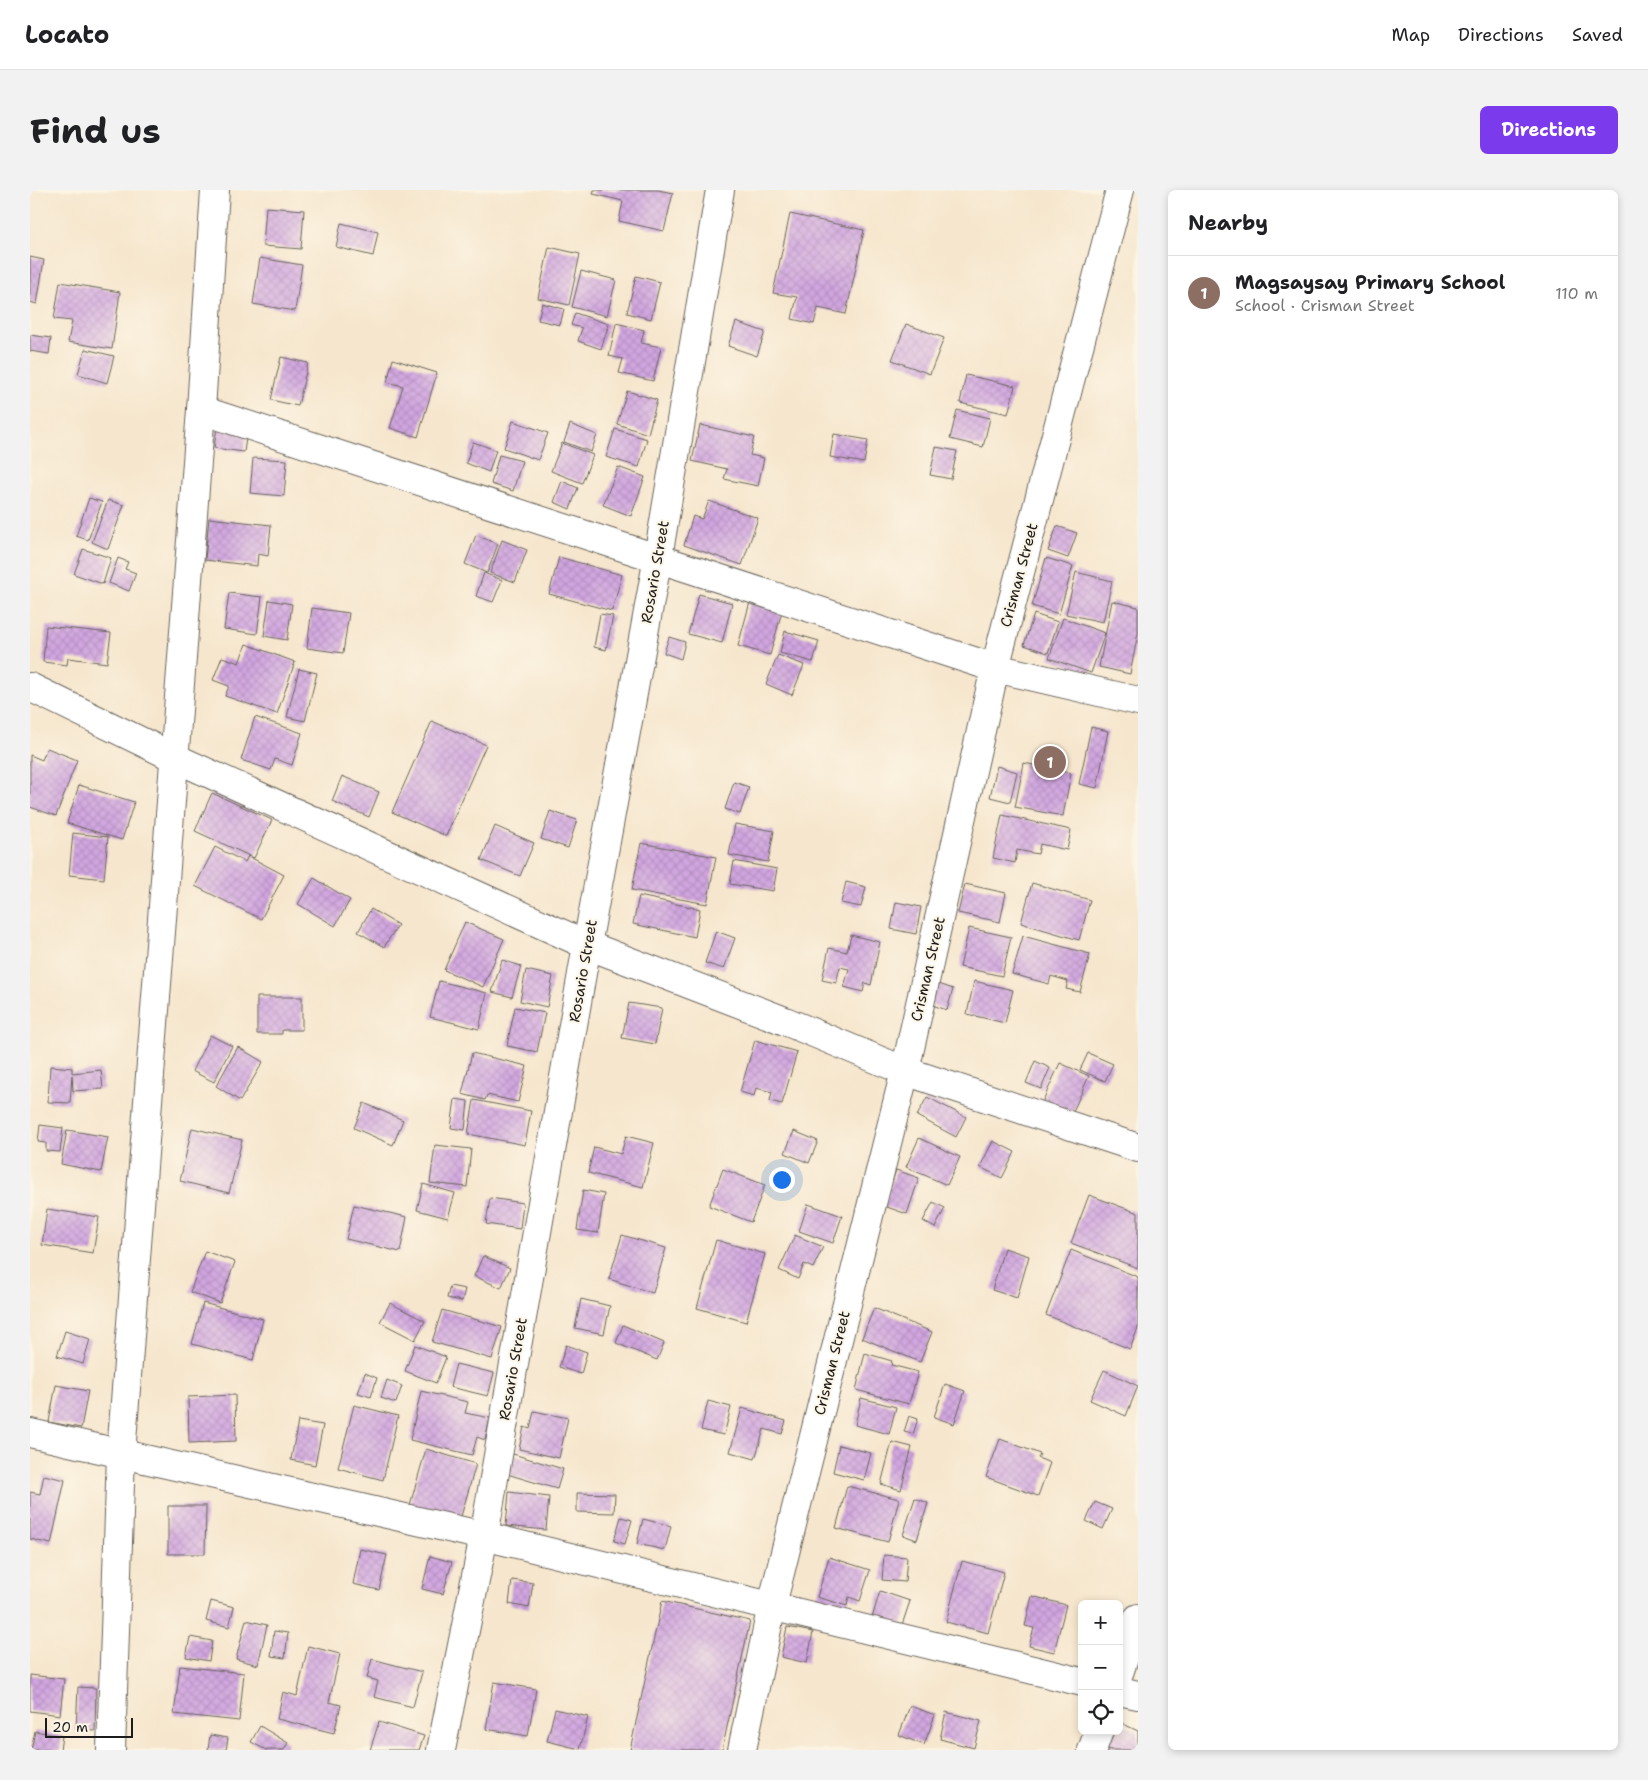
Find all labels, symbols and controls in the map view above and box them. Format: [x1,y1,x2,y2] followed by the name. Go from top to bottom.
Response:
[25,19,109,51] text: Locato
[1392,23,1430,47] text: Map
[1458,23,1544,47] text: Directions
[1572,23,1623,47] text: Saved
[1480,106,1618,154] button: Directions
[30,107,161,154] text: Find us
[1188,209,1268,237] text: Nearby
[1235,270,1505,295] text: Magsaysay Primary School
[1200,283,1208,304] text: 1
[1555,283,1598,304] text: 110 m
[1235,295,1415,316] text: School · Crisman Street
[636,519,674,625] street label: Rosario Street
[995,521,1043,629] street label: Crisman Street
[1034,743,1066,781] pin: 1
[906,915,950,1023] street label: Crisman Street
[564,918,602,1024] street label: Rosario Street
[769,1167,795,1193] your location
[809,1309,855,1417] street label: Crisman Street
[494,1316,532,1422] street label: Rosario Street
[1078,1600,1123,1735] map controls
[1078,1600,1123,1645] button: +
[1078,1645,1123,1690] button: −
[1078,1690,1123,1735] button: locate
[45,1715,132,1738] scale bar
[52,1718,88,1736] text: 20 m

